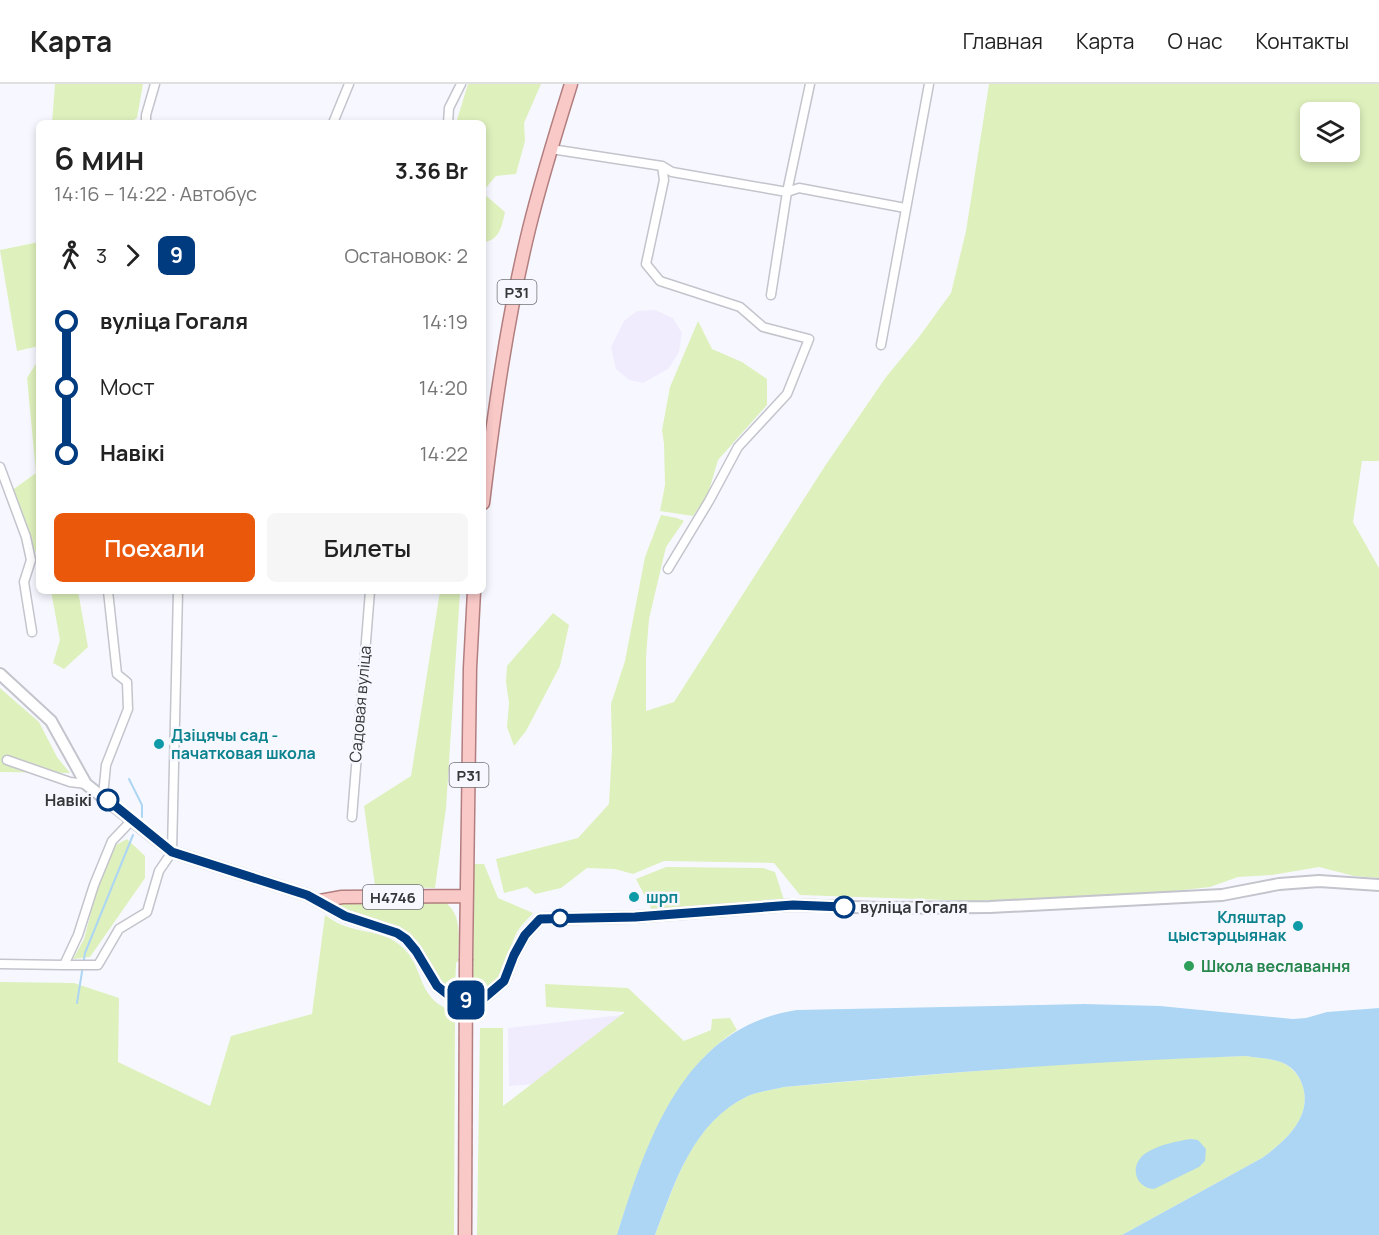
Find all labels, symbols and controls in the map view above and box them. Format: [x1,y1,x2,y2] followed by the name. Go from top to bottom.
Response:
[30,22,112,60] text: Карта
[963,27,1043,55] text: Главная
[1076,27,1134,55] text: Карта
[1167,27,1223,55] text: О нас
[1256,27,1349,55] text: Контакты
[1300,102,1360,162] map controls
[1300,102,1360,162] button: layers
[54,135,145,180] text: 6 мин
[395,156,468,186] text: 3.36 Br
[54,180,257,207] text: 14:16 – 14:22 · Автобус
[54,239,87,272] icon: walk
[116,239,149,272] icon: forward
[170,241,183,269] text: 9
[96,242,107,269] text: 3
[344,242,468,269] text: Остановок: 2
[498,280,536,304] road number: Р31
[100,306,248,336] text: вуліца Гогаля
[422,308,468,335] text: 14:19
[100,372,155,402] text: Мост
[419,374,468,401] text: 14:20
[100,438,165,468] text: Навікі
[420,440,468,467] text: 14:22
[54,513,255,582] button: Поехали
[267,513,468,582] button: Билеты
[344,645,376,763] street label: Садовая вуліца
[171,724,316,764] place label: Дзіцячы сад - пачатковая школа
[152,737,166,751] marker: Дзіцячы сад - пачатковая школа
[450,763,488,787] road number: Р31
[45,789,92,811] place label: Навікі
[97,789,119,811] marker: Навікі
[363,885,423,909] road number: Н4746
[646,886,678,908] place label: шрп
[627,890,641,904] marker: шрп
[833,896,855,918] marker: вуліца Гогаля
[860,896,968,918] place label: вуліца Гогаля
[1168,906,1286,946] place label: Кляштар цыстэрцыянак
[551,909,569,927] unlabelled marker
[1291,919,1305,933] marker: Кляштар цыстэрцыянак
[1201,955,1350,977] place label: Школа веславання
[1182,959,1196,973] marker: Школа веславання
[446,980,486,1020] line badge: 9
[459,986,473,1014] text: 9

